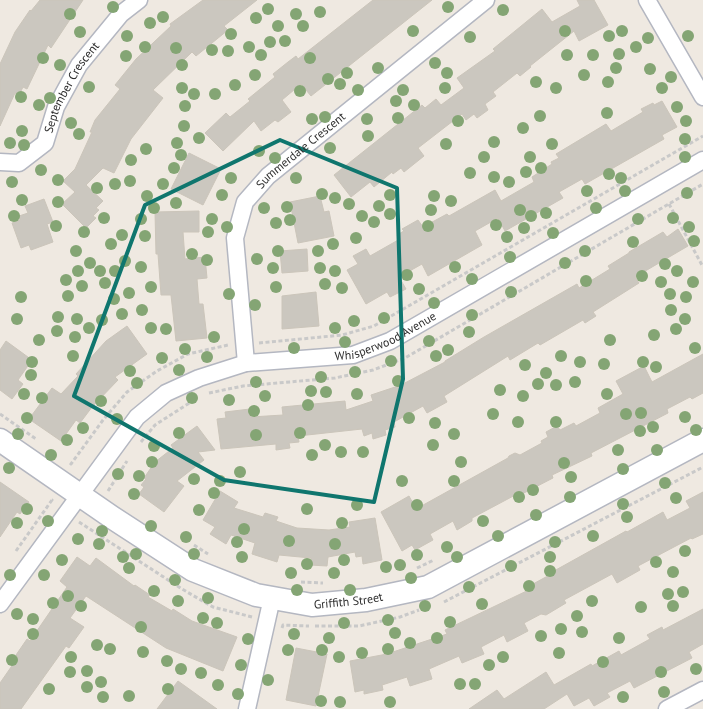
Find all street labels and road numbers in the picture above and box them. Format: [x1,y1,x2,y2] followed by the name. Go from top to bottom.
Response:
[41,38,102,135] street label: September Crescent
[252,109,348,191] street label: Summerdale Crescent
[334,308,439,363] street label: Whisperwood Avenue
[313,589,384,612] street label: Griffith Street

